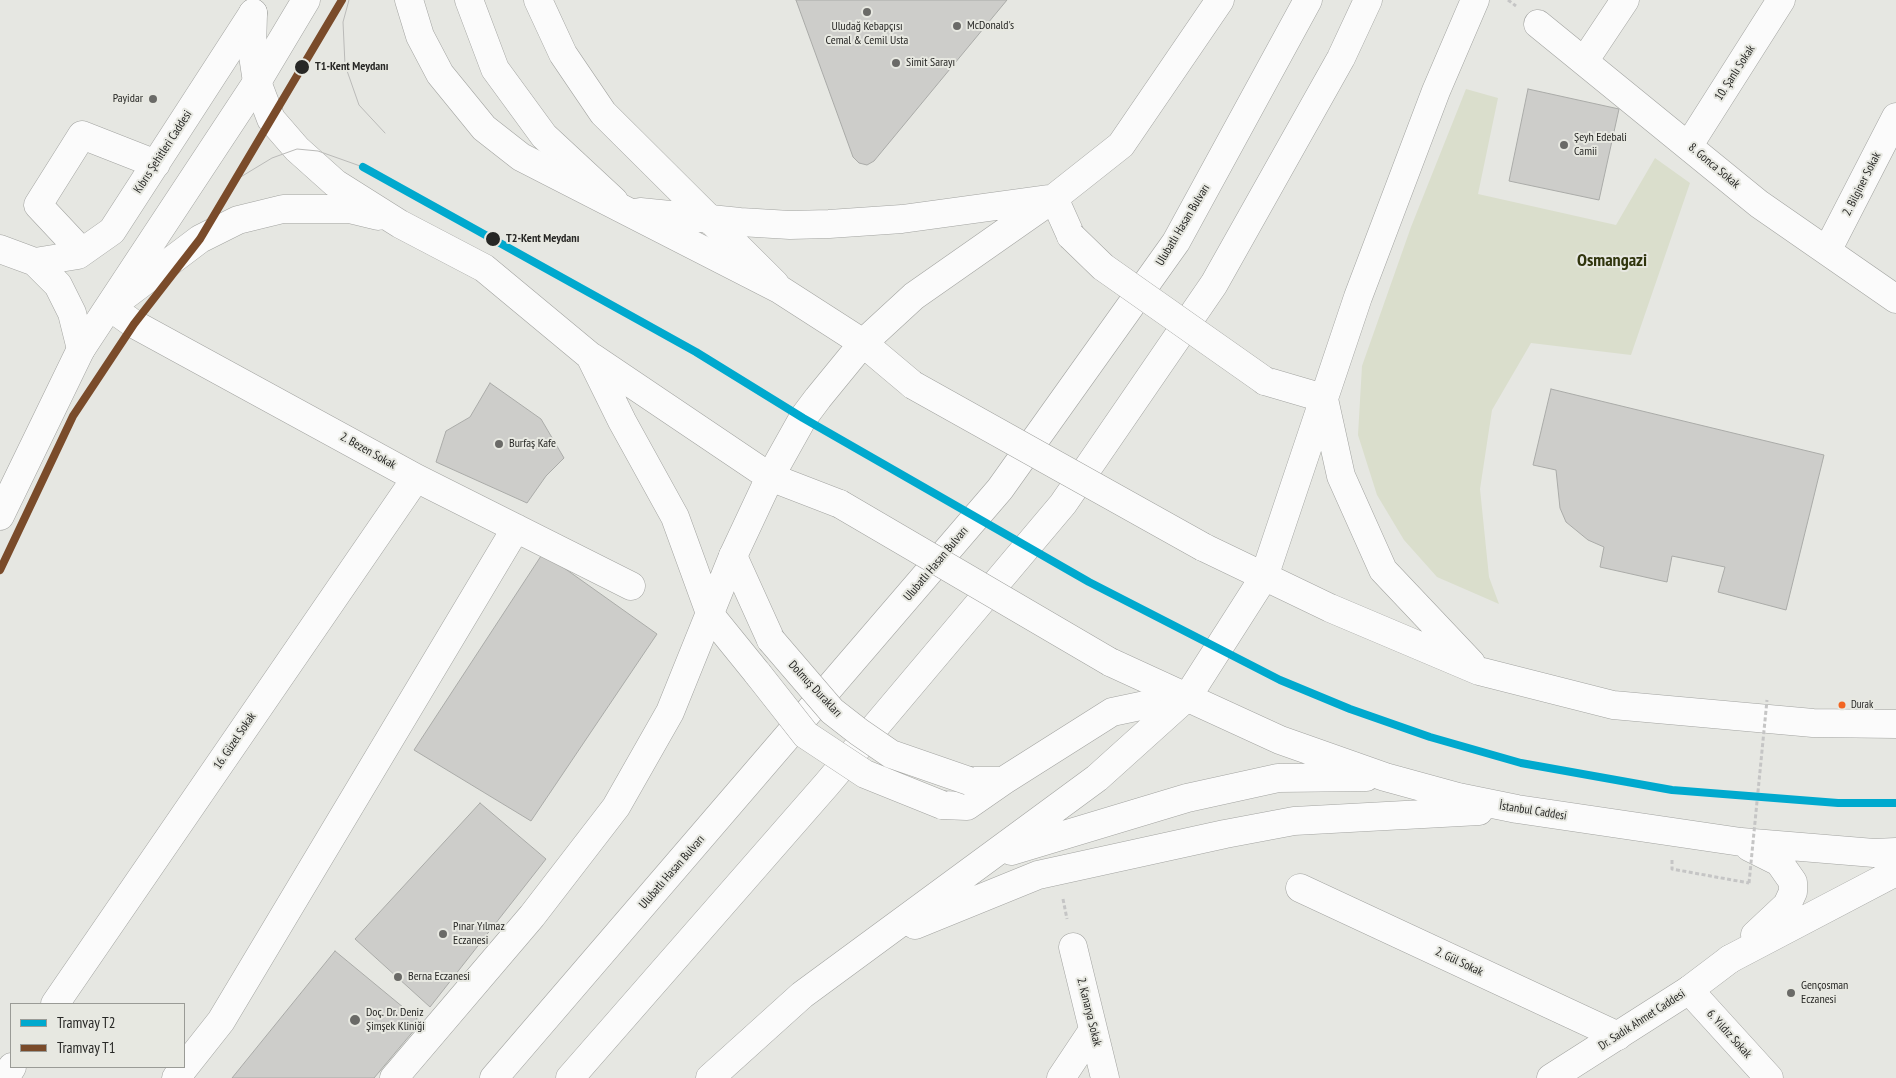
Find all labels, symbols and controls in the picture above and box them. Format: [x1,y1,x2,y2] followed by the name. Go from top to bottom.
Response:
[861,6,873,18] marker: Uludağ Kebapçısı Cemal & Cemil Usta
[967,19,1014,33] place label: McDonald's
[826,20,908,48] place label: Uludağ Kebapçısı Cemal & Cemil Usta
[951,20,963,32] marker: McDonald's
[1712,43,1758,103] street label: 10. Şanlı Sokak
[906,56,955,70] place label: Simit Sarayı
[890,57,902,69] marker: Simit Sarayı
[293,58,311,76] marker: T1-Kent Meydanı
[315,60,388,74] place label: T1-Kent Meydanı
[113,92,143,106] place label: Payidar
[147,93,159,105] marker: Payidar
[131,108,195,196] street label: Kıbrıs Şehitleri Caddesi
[1574,131,1627,159] place label: Şeyh Edebali Camii
[1558,139,1570,151] marker: Şeyh Edebali Camii
[1685,140,1743,192] street label: 8. Gonca Sokak
[1840,150,1884,218] street label: 2. Bilginer Sokak
[1153,182,1213,268] street label: Ulubatlı Hasan Bulvarı
[484,230,502,248] marker: T2-Kent Meydanı
[506,232,579,246] place label: T2-Kent Meydanı
[1577,250,1647,272] district label: Osmangazi
[337,430,399,472] street label: 2. Bezen Sokak
[509,437,556,451] place label: Burfaş Kafe
[493,438,505,450] marker: Burfaş Kafe
[901,524,971,604] street label: Ulubatlı Hasan Bulvarı
[785,658,845,720] street label: Dolmuş Durakları
[1851,698,1873,712] place label: Durak
[1837,700,1847,710] marker: Durak
[211,710,259,772] street label: 16. Güzel Sokak
[1498,799,1568,823] street label: İstanbul Caddesi
[636,832,708,912] street label: Ulubatlı Hasan Bulvarı
[453,920,505,948] place label: Pınar Yılmaz Eczanesi
[437,928,449,940] marker: Pınar Yılmaz Eczanesi
[1433,945,1485,979] street label: 2. Gül Sokak
[408,970,470,984] place label: Berna Eczanesi
[392,971,404,983] marker: Berna Eczanesi
[1074,976,1104,1048] street label: 2. Kanarya Sokak
[1801,979,1848,1007] place label: Gençosman Eczanesi
[1596,987,1688,1053] street label: Dr. Sadık Ahmet Caddesi
[1785,987,1797,999] marker: Gençosman Eczanesi
[10,1003,185,1068] legend
[366,1006,425,1034] place label: Doç. Dr. Deniz Şimşek Kliniği
[1704,1007,1754,1061] street label: 6. Yıldız Sokak
[57,1013,116,1032] text: Tramvay T2
[348,1013,362,1027] marker: Doç. Dr. Deniz Şimşek Kliniği
[57,1038,116,1057] text: Tramvay T1

